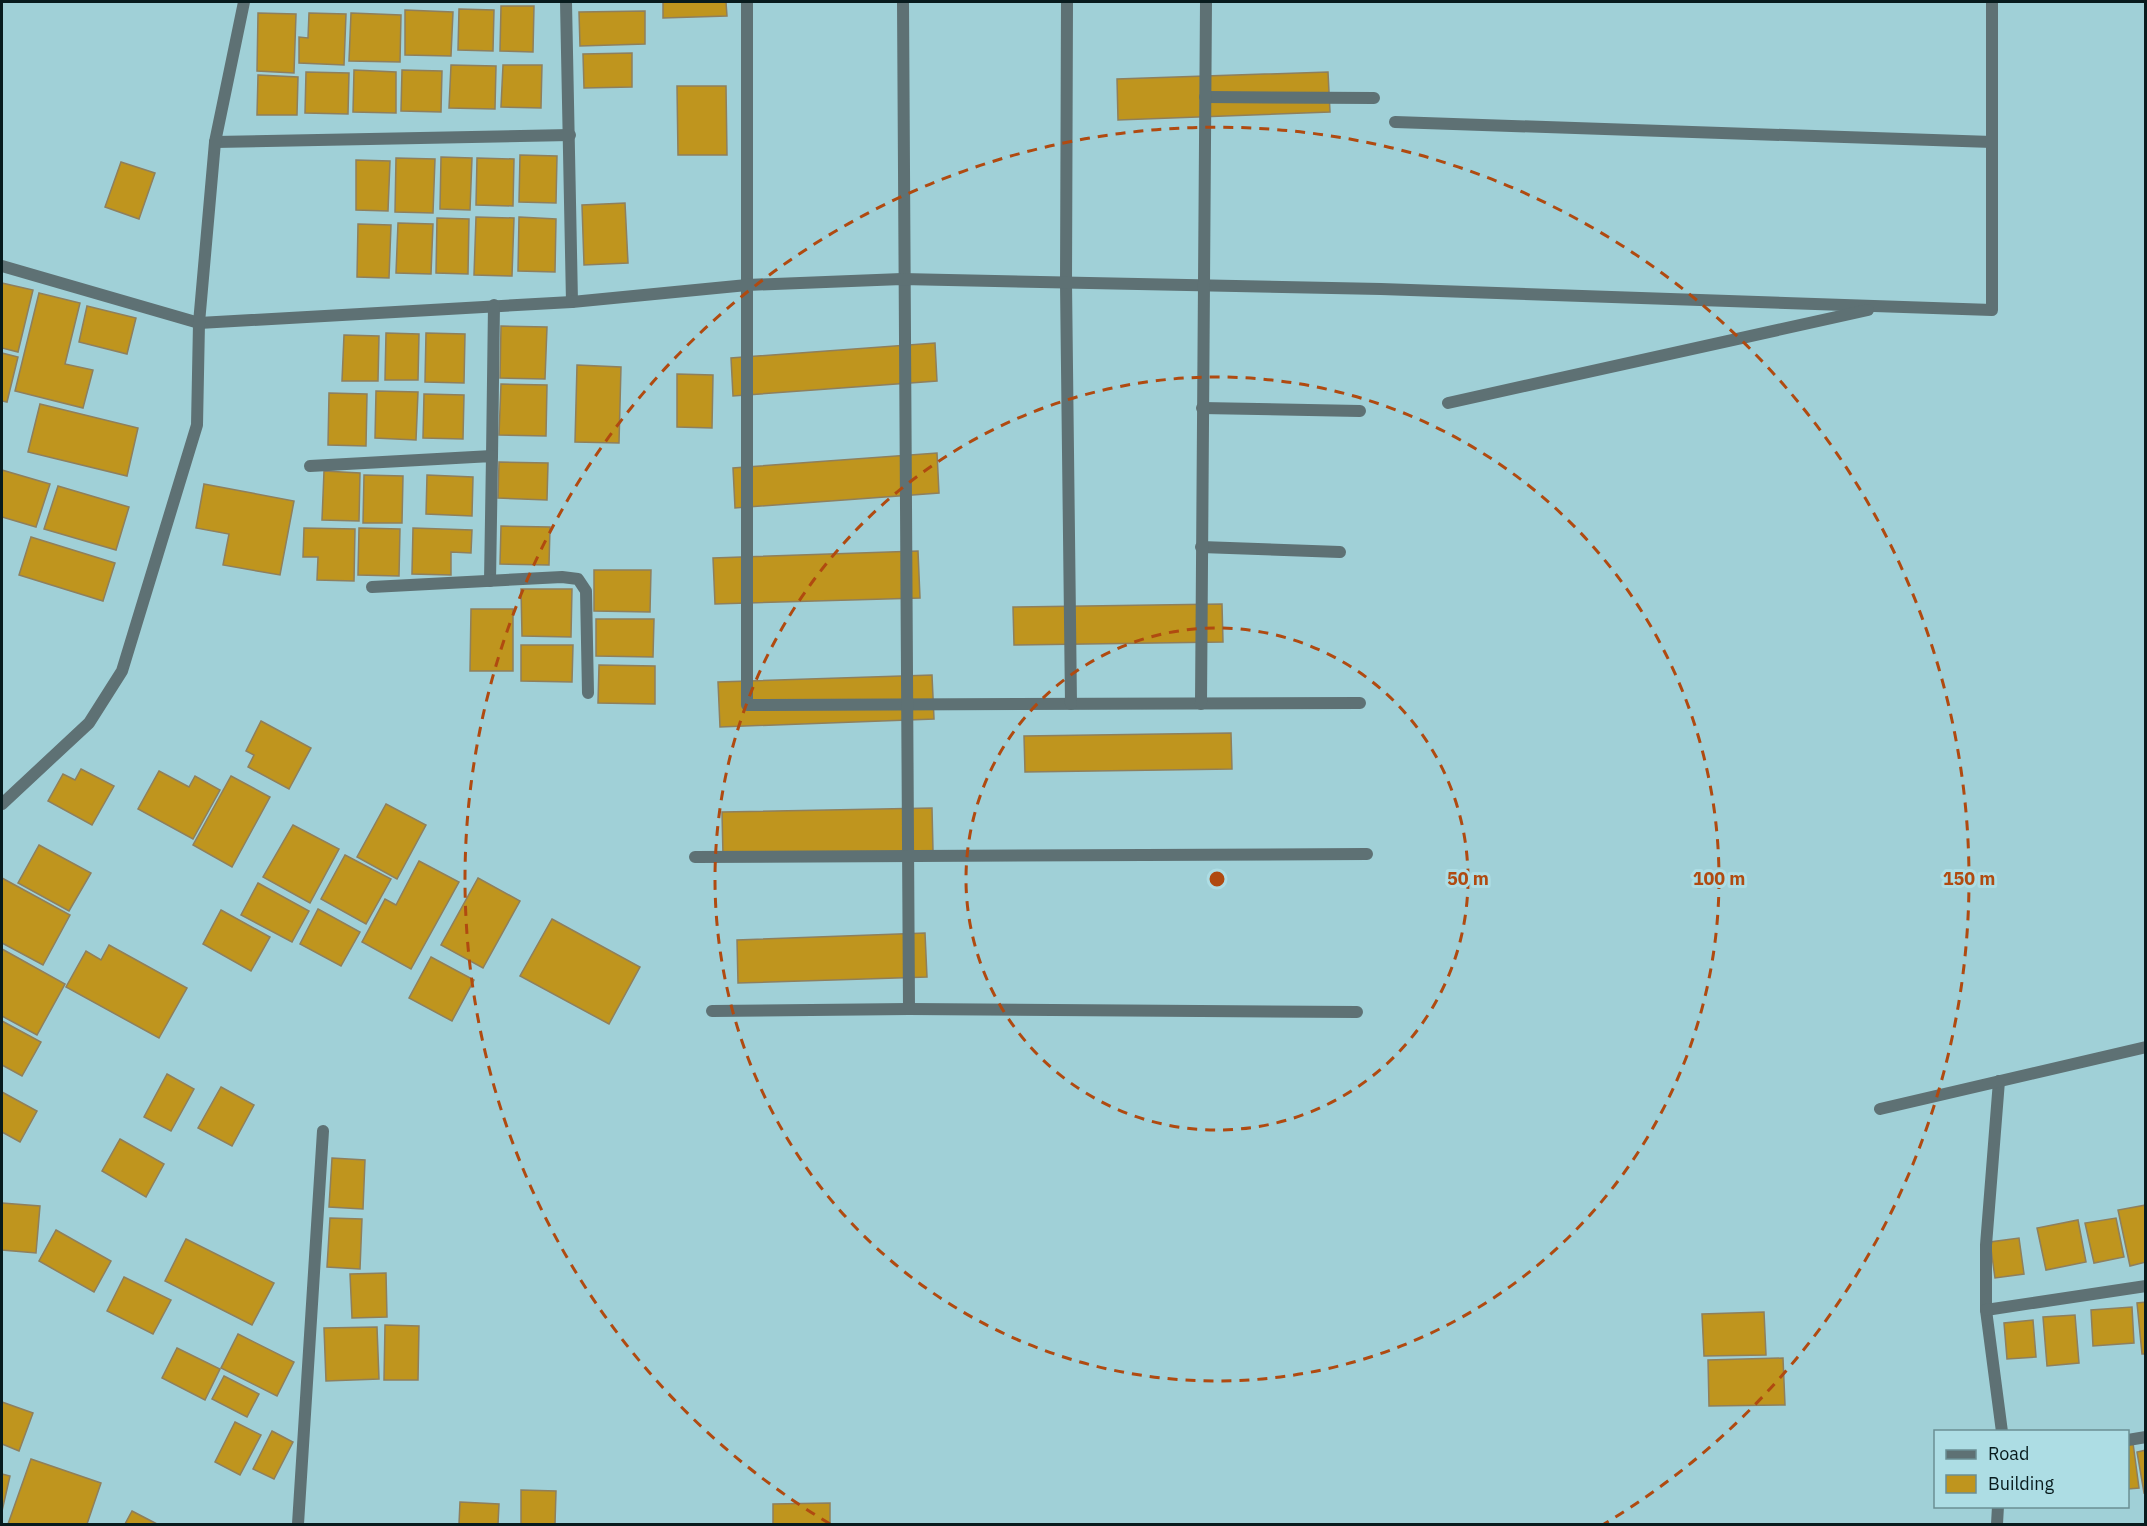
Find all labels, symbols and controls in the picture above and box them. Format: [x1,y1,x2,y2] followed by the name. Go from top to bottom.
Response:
[1447,867,1489,890] text: 50 m
[1693,867,1745,890] text: 100 m
[1943,867,1995,890] text: 150 m
[1207,869,1227,889] centre of rings
[1934,1430,2129,1508] legend
[1988,1442,2029,1465] text: Road
[1988,1472,2055,1495] text: Building

